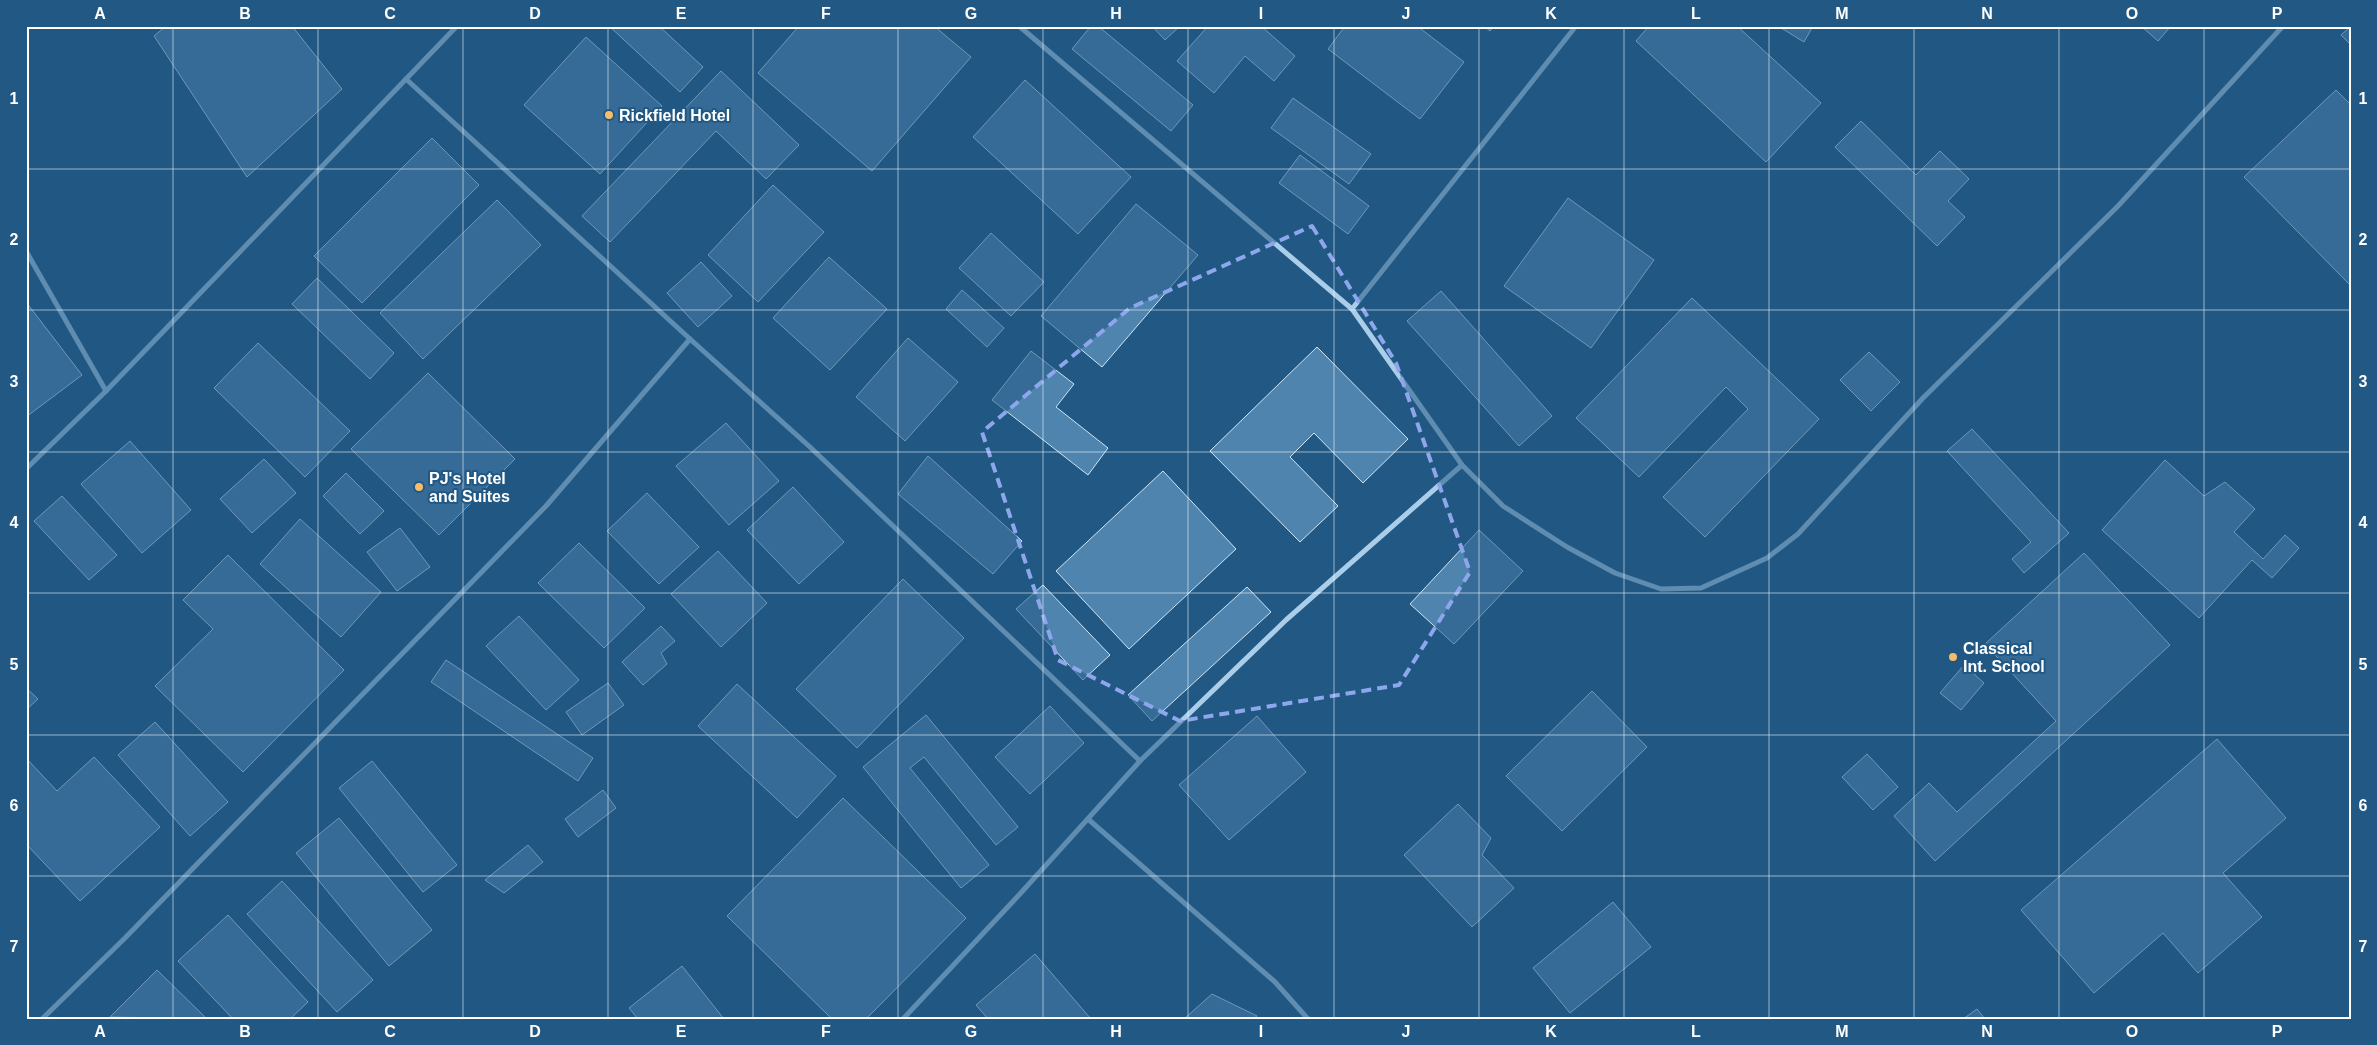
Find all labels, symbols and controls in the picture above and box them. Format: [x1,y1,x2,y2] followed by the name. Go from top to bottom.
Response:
[94,5,106,22] text: A
[239,5,251,22] text: B
[384,5,396,22] text: C
[529,5,541,22] text: D
[676,5,687,22] text: E
[821,5,831,22] text: F
[965,5,977,22] text: G
[1110,5,1122,22] text: H
[1259,5,1263,22] text: I
[1402,5,1410,22] text: J
[1545,5,1557,22] text: K
[1691,5,1701,22] text: L
[1835,5,1849,22] text: M
[1981,5,1993,22] text: N
[2126,5,2138,22] text: O
[2272,5,2283,22] text: P
[10,90,19,107] text: 1
[2359,90,2368,107] text: 1
[619,107,730,124] place label: Rickfield Hotel
[603,109,615,121] marker: Rickfield Hotel
[10,231,19,248] text: 2
[2359,231,2368,248] text: 2
[10,373,19,390] text: 3
[2359,373,2368,390] text: 3
[429,470,510,505] place label: PJ's Hotel and Suites
[413,481,425,493] marker: PJ's Hotel and Suites
[10,514,19,531] text: 4
[2359,514,2368,531] text: 4
[1963,640,2045,675] place label: Classical Int. School
[1947,651,1959,663] marker: Classical Int. School
[10,656,19,673] text: 5
[2359,656,2368,673] text: 5
[10,797,19,814] text: 6
[2359,797,2368,814] text: 6
[10,938,19,955] text: 7
[2359,938,2368,955] text: 7
[94,1023,106,1040] text: A
[239,1023,251,1040] text: B
[384,1023,396,1040] text: C
[529,1023,541,1040] text: D
[676,1023,687,1040] text: E
[821,1023,831,1040] text: F
[965,1023,977,1040] text: G
[1110,1023,1122,1040] text: H
[1259,1023,1263,1040] text: I
[1402,1023,1410,1040] text: J
[1545,1023,1557,1040] text: K
[1691,1023,1701,1040] text: L
[1835,1023,1849,1040] text: M
[1981,1023,1993,1040] text: N
[2126,1023,2138,1040] text: O
[2272,1023,2283,1040] text: P

